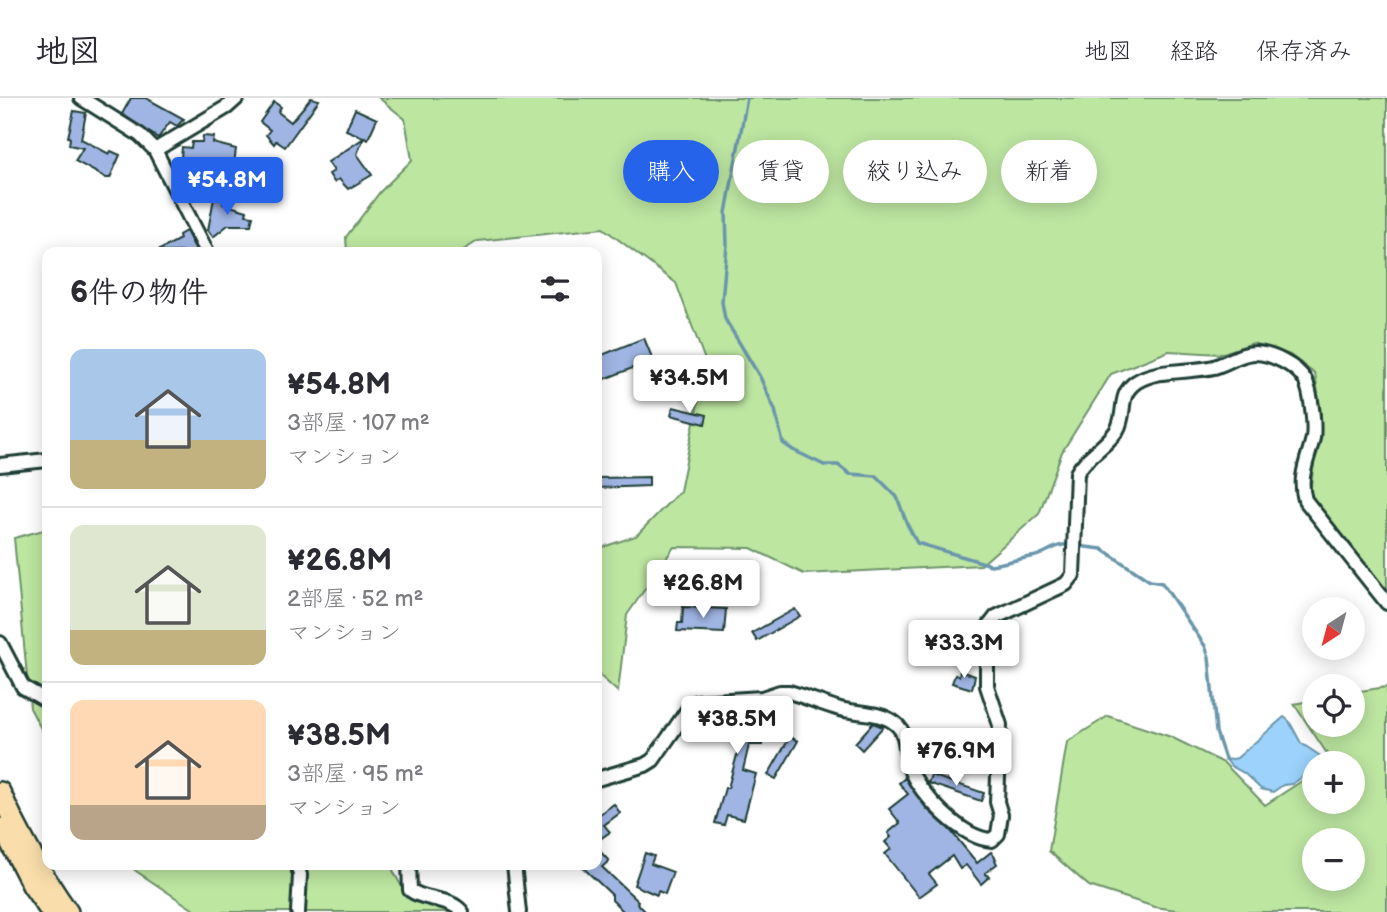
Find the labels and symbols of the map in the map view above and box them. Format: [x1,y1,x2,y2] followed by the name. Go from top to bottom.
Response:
[170,158,284,217] pin: ¥54.8M
[632,356,746,415] pin: ¥34.5M
[646,560,760,620] pin: ¥26.8M
[1302,597,1365,660] north arrow
[907,620,1021,680] pin: ¥33.3M
[680,696,794,756] pin: ¥38.5M
[899,728,1013,788] pin: ¥76.9M

